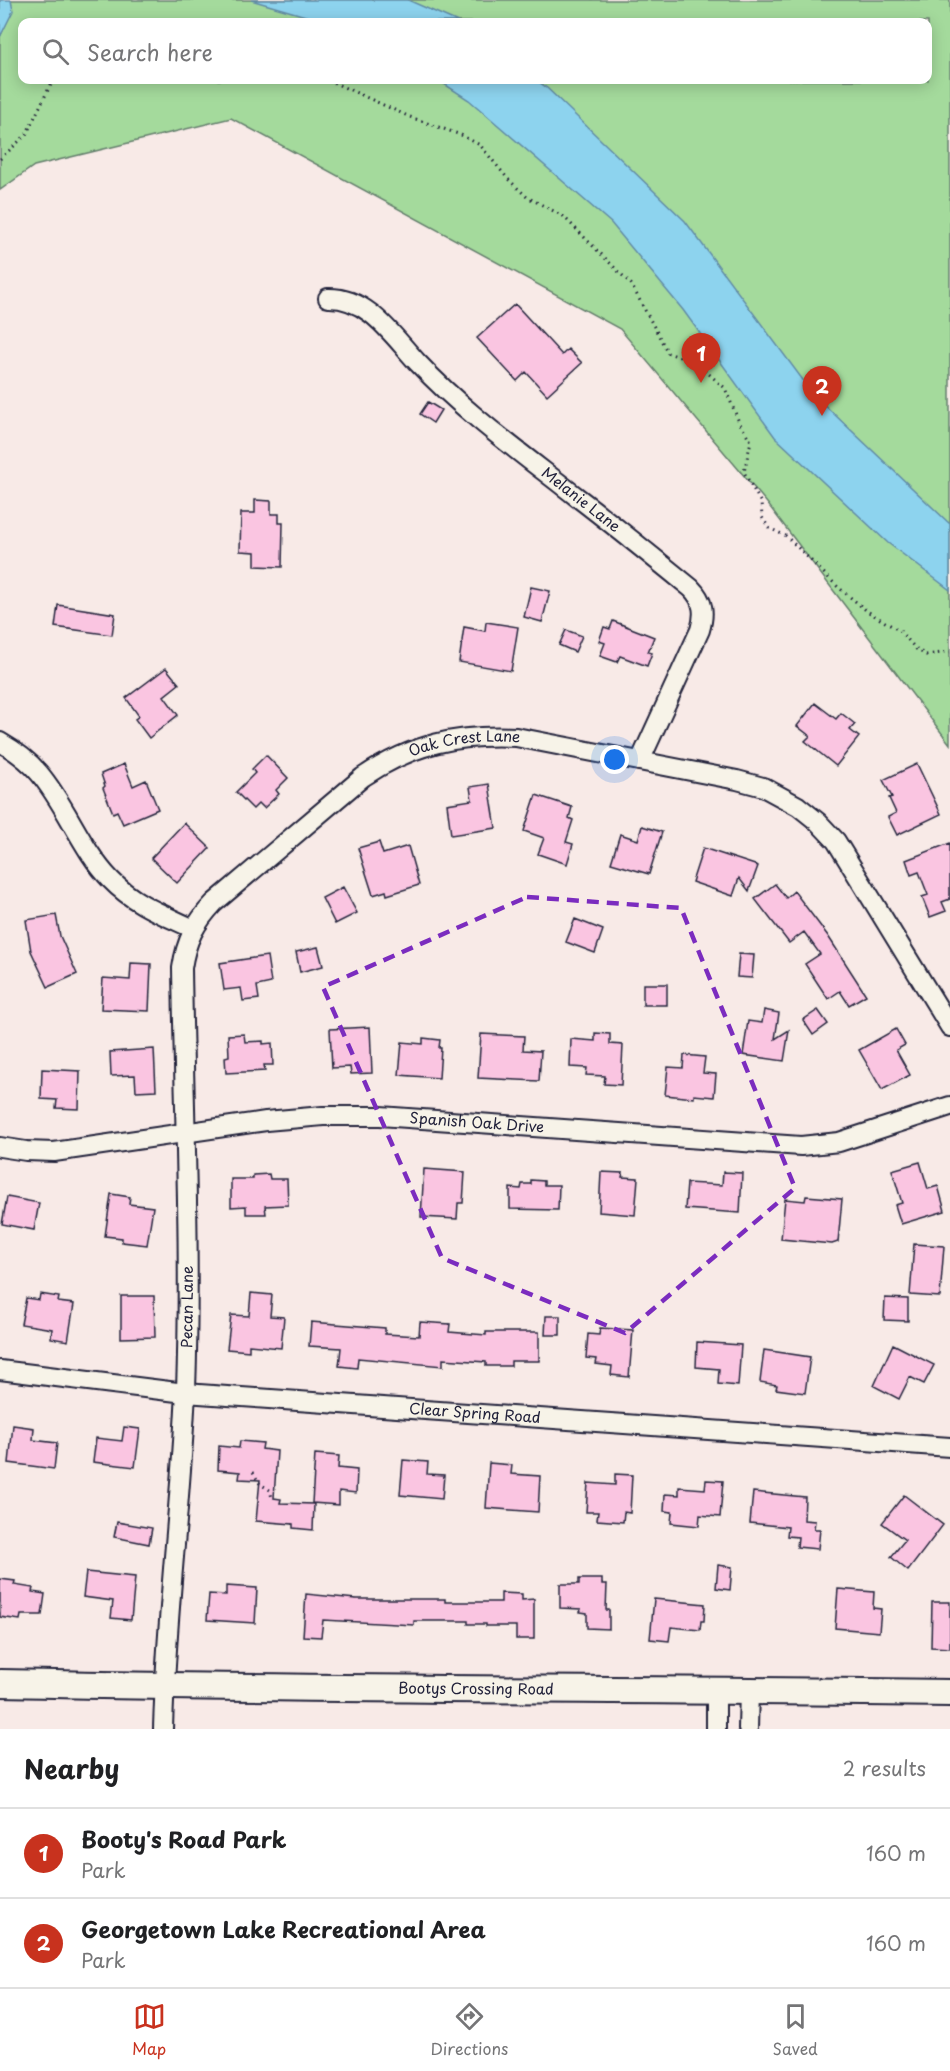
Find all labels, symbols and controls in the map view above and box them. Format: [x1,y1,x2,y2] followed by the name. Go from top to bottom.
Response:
[18,18,932,84] search box
[39,35,72,68] icon: search
[87,35,213,68] text: Search here
[682,334,720,383] pin: 1
[802,366,842,416] pin: 2
[537,461,626,537] street label: Melanie Lane
[405,723,523,762] street label: Oak Crest Lane
[600,745,629,774] your location
[409,1105,545,1138] street label: Spanish Oak Drive
[174,1266,198,1348] street label: Pecan Lane
[408,1396,541,1428] street label: Clear Spring Road
[398,1676,554,1700] street label: Bootys Crossing Road
[24,1749,119,1788] text: Nearby
[843,1753,926,1783] text: 2 results
[81,1822,287,1855] text: Booty's Road Park
[39,1838,48,1868] text: 1
[866,1838,926,1868] text: 160 m
[81,1855,126,1885] text: Park
[81,1912,486,1945] text: Georgetown Lake Recreational Area
[36,1928,51,1958] text: 2
[866,1928,926,1958] text: 160 m
[81,1945,126,1975] text: Park
[132,2000,166,2060] tab: Map
[430,2000,508,2060] tab: Directions
[772,2000,818,2060] tab: Saved

